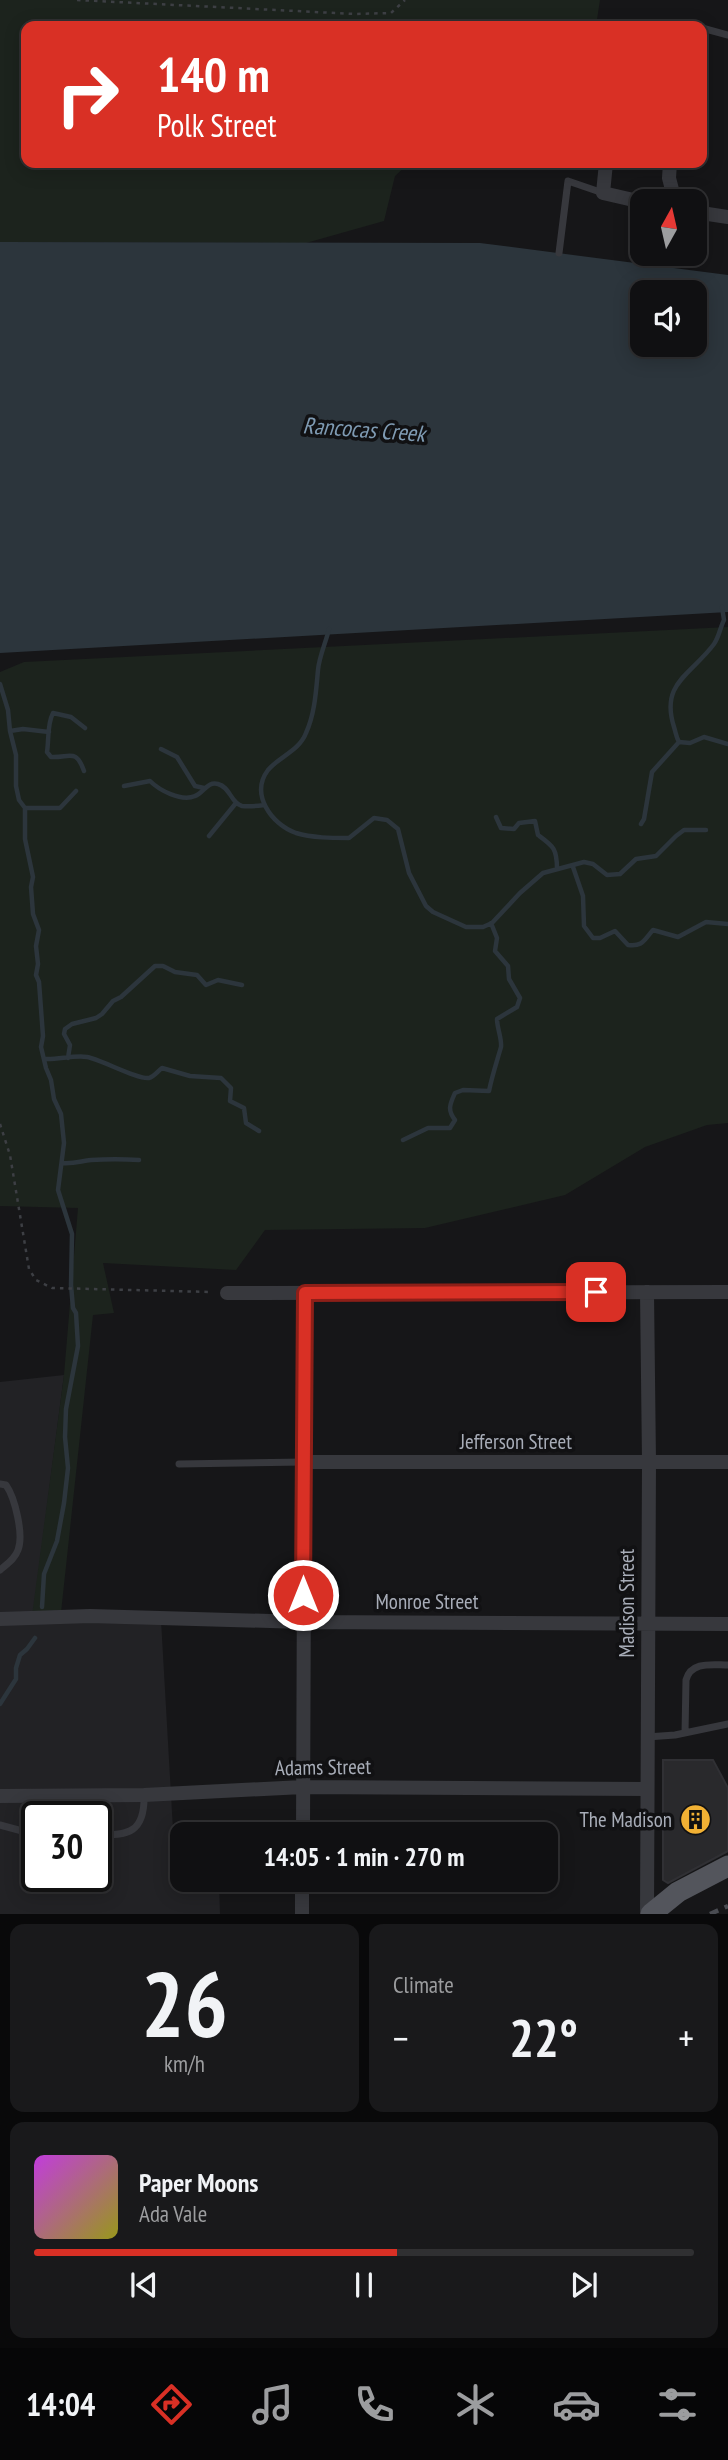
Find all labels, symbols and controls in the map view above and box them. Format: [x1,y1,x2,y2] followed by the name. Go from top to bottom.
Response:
[157,42,270,106] text: 140 m
[42,49,133,140] icon: right
[157,104,276,146] text: Polk Street
[630,189,707,266] north arrow
[630,189,707,357] map controls
[630,280,707,357] button: sound
[302,410,429,448] water label: Rancocas Creek
[566,1262,626,1322] pin
[577,1273,615,1311] icon: arrive
[459,1428,572,1455] street label: Jefferson Street
[613,1548,640,1657] street label: Madison Street
[266,1558,340,1632] position arrow
[375,1588,479,1615] street label: Monroe Street
[275,1753,372,1781] street label: Adams Street
[21,1801,112,1892] speed limit sign: 30
[678,1802,712,1836] building icon: The Madison
[579,1806,672,1833] place label: The Madison
[264,1840,464,1873] text: 14:05 · 1 min · 270 m
[141,1944,228,2062] text: 26
[393,1970,454,1999] text: Climate
[509,2004,578,2071] text: 22°
[393,2013,409,2062] text: −
[678,2013,694,2062] text: +
[164,2049,205,2078] text: km/h
[139,2166,258,2199] text: Paper Moons
[139,2199,207,2228] text: Ada Vale
[125,2266,163,2304] icon: previous
[345,2266,383,2304] icon: pause
[565,2266,603,2304] icon: next
[147,2380,196,2429] icon: directions
[248,2380,297,2429] icon: music
[350,2380,399,2429] icon: phone
[451,2380,500,2429] icon: climate
[552,2380,601,2429] icon: car
[653,2380,702,2429] icon: filters
[26,2383,95,2425] text: 14:04

